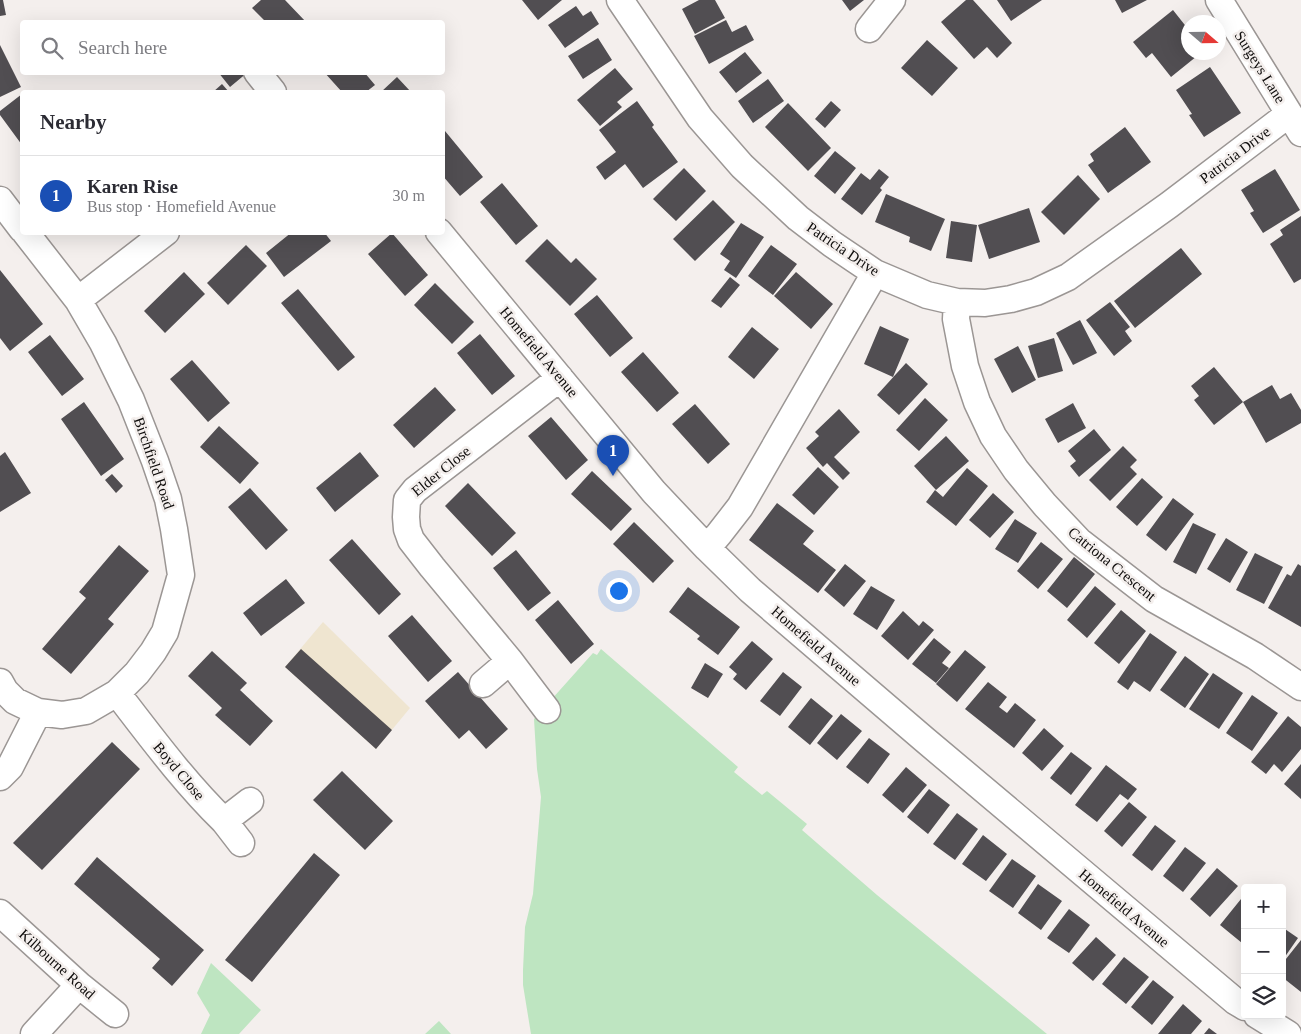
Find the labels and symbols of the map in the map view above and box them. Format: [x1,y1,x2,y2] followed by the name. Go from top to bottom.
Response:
[1181,15,1226,60] north arrow
[1232,28,1289,106] street label: Surgeys Lane
[1197,123,1274,187] street label: Patricia Drive
[804,219,882,279] street label: Patricia Drive
[497,304,582,401] street label: Homefield Avenue
[131,415,177,512] street label: Birchfield Road
[597,435,629,476] pin: 1
[409,442,474,499] street label: Elder Close
[1065,524,1160,605] street label: Catriona Crescent
[606,578,632,604] your location
[768,603,864,689] street label: Homefield Avenue
[150,739,208,803] street label: Boyd Close
[1076,866,1173,951] street label: Homefield Avenue
[16,926,98,1002] street label: Kilbourne Road

